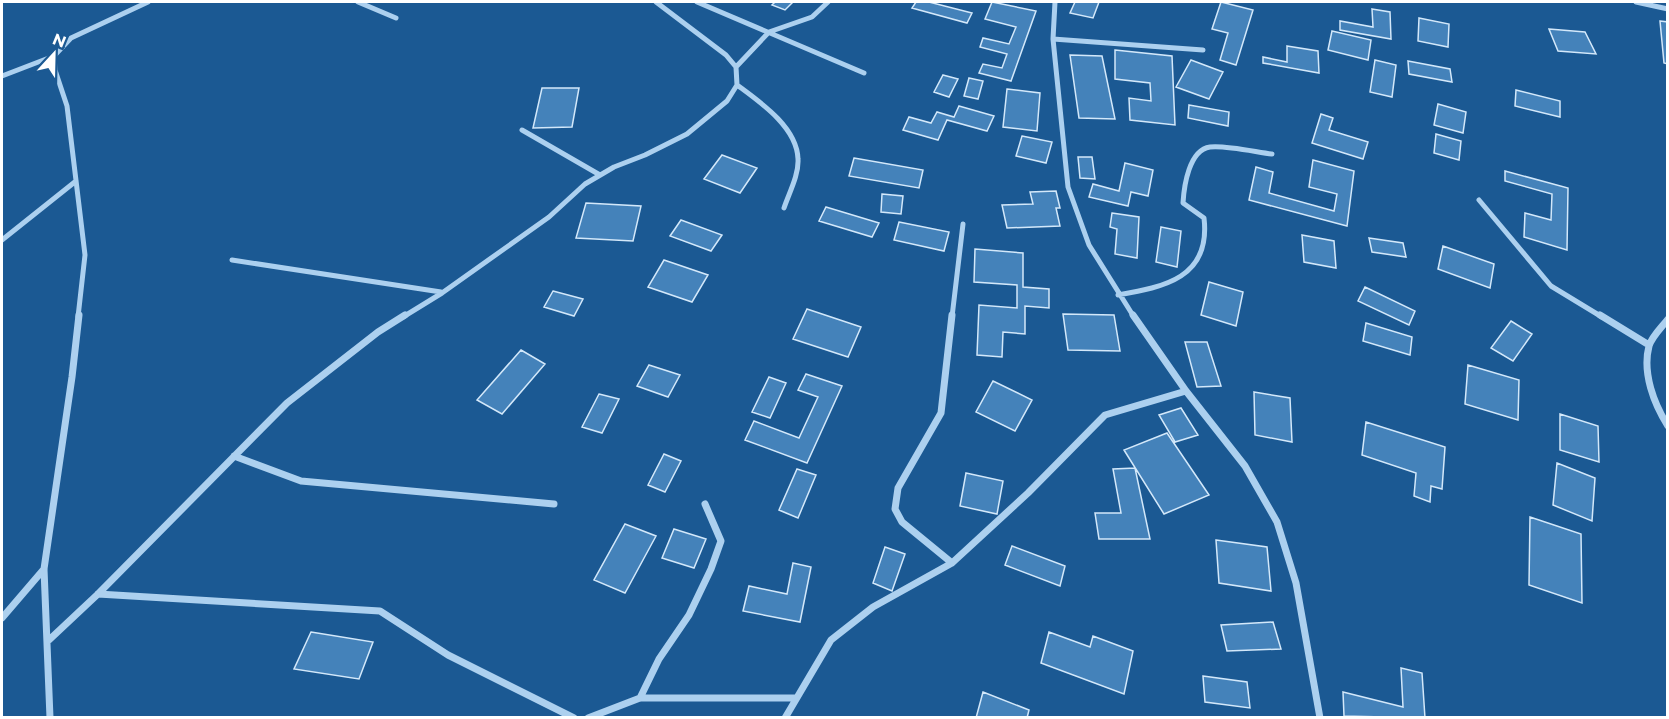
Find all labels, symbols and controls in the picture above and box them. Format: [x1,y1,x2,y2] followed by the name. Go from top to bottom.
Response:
[24,24,84,84] north arrow
[50,29,69,52] text: N

